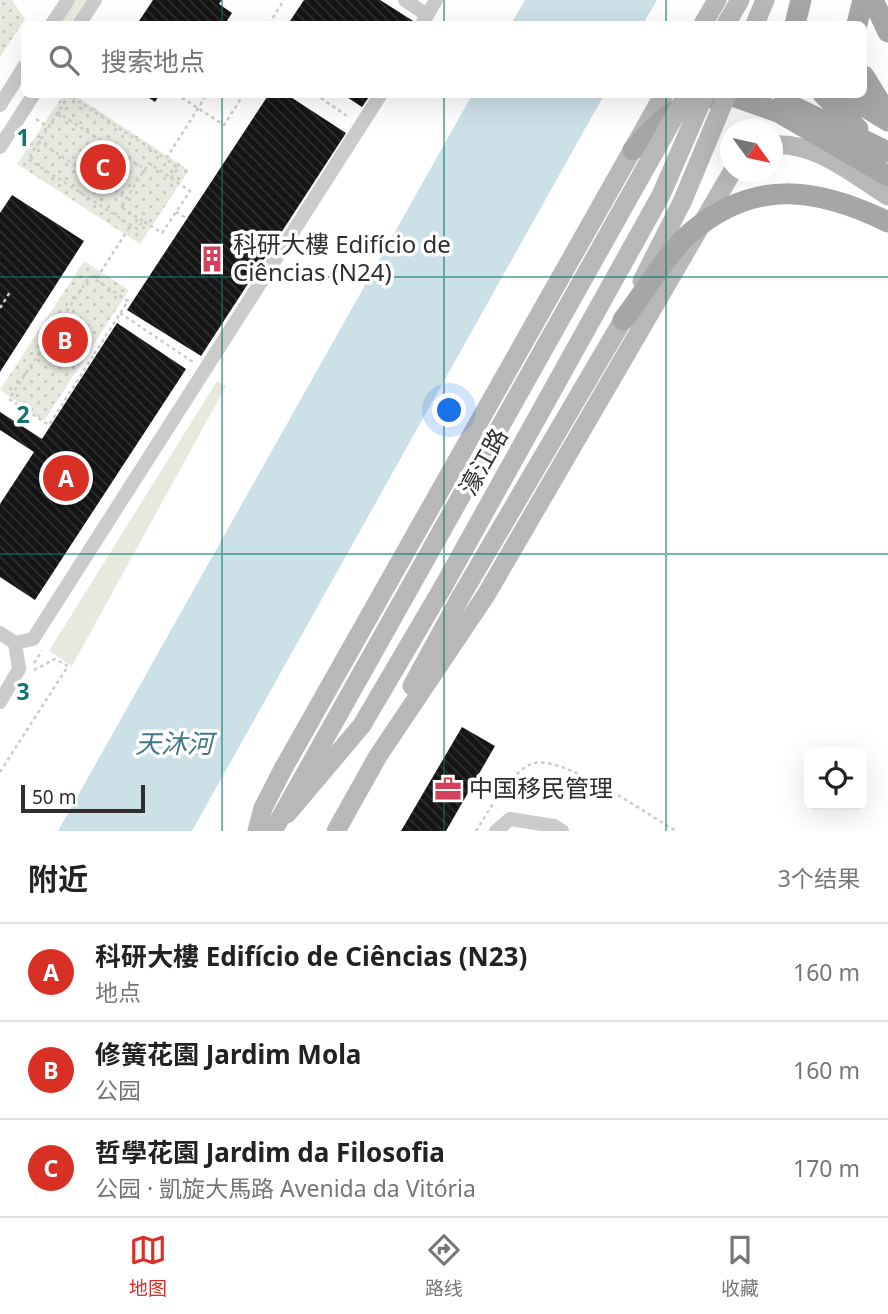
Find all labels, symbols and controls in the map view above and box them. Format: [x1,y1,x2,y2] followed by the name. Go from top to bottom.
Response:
[21,21,867,98] search box
[45,41,83,79] icon: search
[101,43,205,79] text: 搜索地点
[720,119,783,182] north arrow
[16,121,30,153] text: 1
[80,141,126,193] pin: C
[233,227,451,288] place label: 科研大樓 Edifício de Ciências (N24)
[197,244,227,274] building icon: 科研大樓 Edifício de Ciências (N24)
[42,314,88,366] pin: B
[432,393,466,427] your location
[16,398,30,430] text: 2
[451,422,515,501] street label: 濠江路
[43,452,89,504] pin: A
[16,675,30,707] text: 3
[135,725,218,761] water label: 天沐河
[804,747,867,810] map controls
[804,747,867,810] button: locate
[469,771,613,804] place label: 中国移民管理
[433,774,463,804] office icon: 中国移民管理
[21,782,145,814] scale bar
[32,784,76,810] text: 50 m
[28,858,88,899] text: 附近
[778,862,860,894] text: 3个结果
[95,938,527,974] text: 科研大樓 Edifício de Ciências (N23)
[43,956,59,988] text: A
[793,956,860,988] text: 160 m
[95,976,141,1008] text: 地点
[95,1036,361,1072] text: 修簧花園 Jardim Mola
[43,1054,59,1086] text: B
[793,1054,860,1086] text: 160 m
[95,1074,141,1106] text: 公园
[95,1134,445,1170] text: 哲學花園 Jardim da Filosofia
[44,1152,58,1184] text: C
[793,1152,860,1184] text: 170 m
[95,1172,476,1204] text: 公园 · 凱旋大馬路 Avenida da Vitória
[129,1231,167,1301] tab: 地图
[425,1231,463,1301] tab: 路线
[721,1231,759,1301] tab: 收藏

